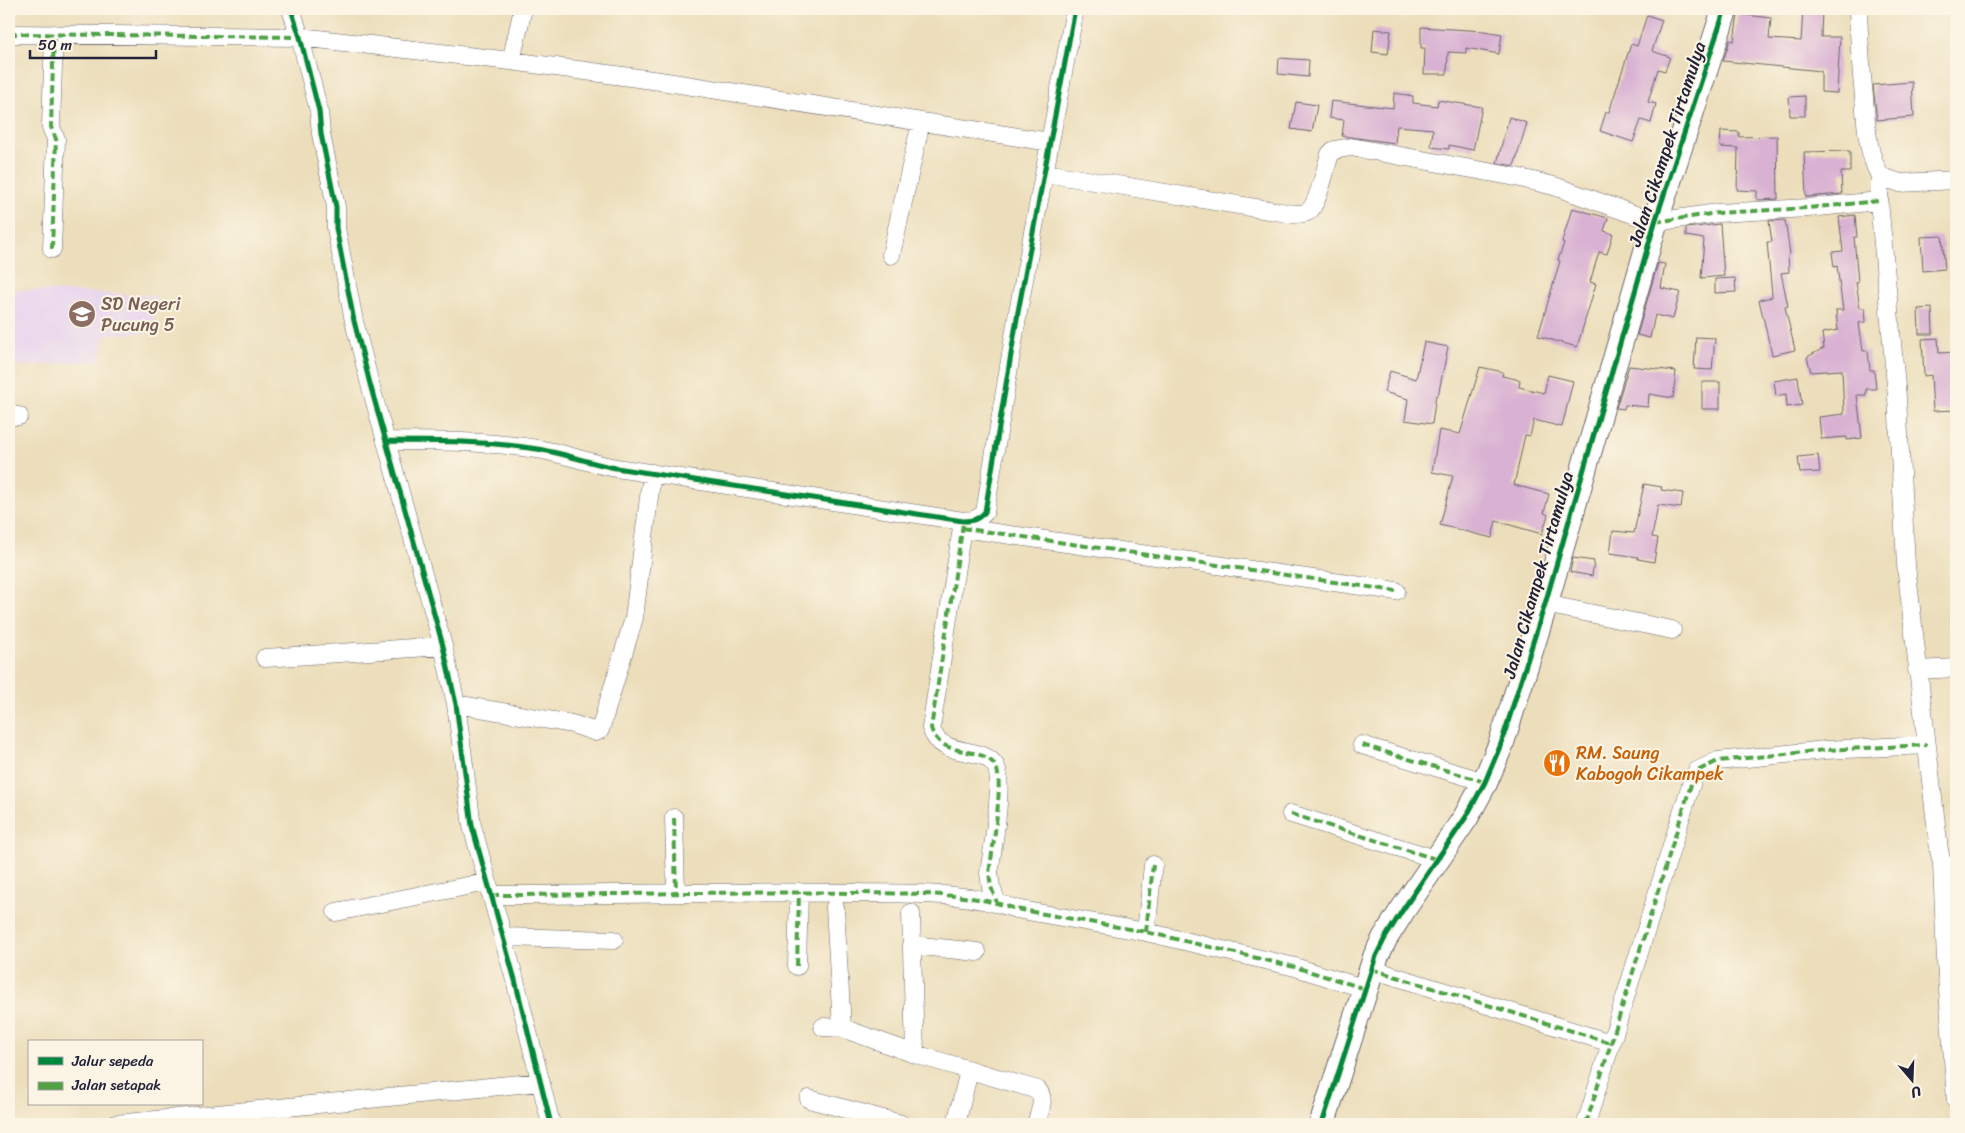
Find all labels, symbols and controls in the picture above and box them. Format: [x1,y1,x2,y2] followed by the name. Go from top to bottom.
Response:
[30,28,156,60] scale bar
[38,32,73,58] text: 50 m
[1618,37,1715,252] street label: Jalan Cikampek Tirtamulya
[101,288,181,341] place label: SD Negeri Pucung 5
[67,299,97,329] school or university icon: SD Negeri Pucung 5
[1493,468,1583,683] street label: Jalan Cikampek Tirtamulya
[1576,737,1724,790] place label: RM. Saung Kabogoh Cikampek
[1542,748,1572,778] restaurant icon: RM. Saung Kabogoh Cikampek
[28,1040,202,1106] legend
[71,1048,154,1074] text: Jalur sepeda
[1888,1056,1938,1106] north arrow
[71,1072,161,1098] text: Jalan setapak
[1907,1078,1925,1105] text: U

